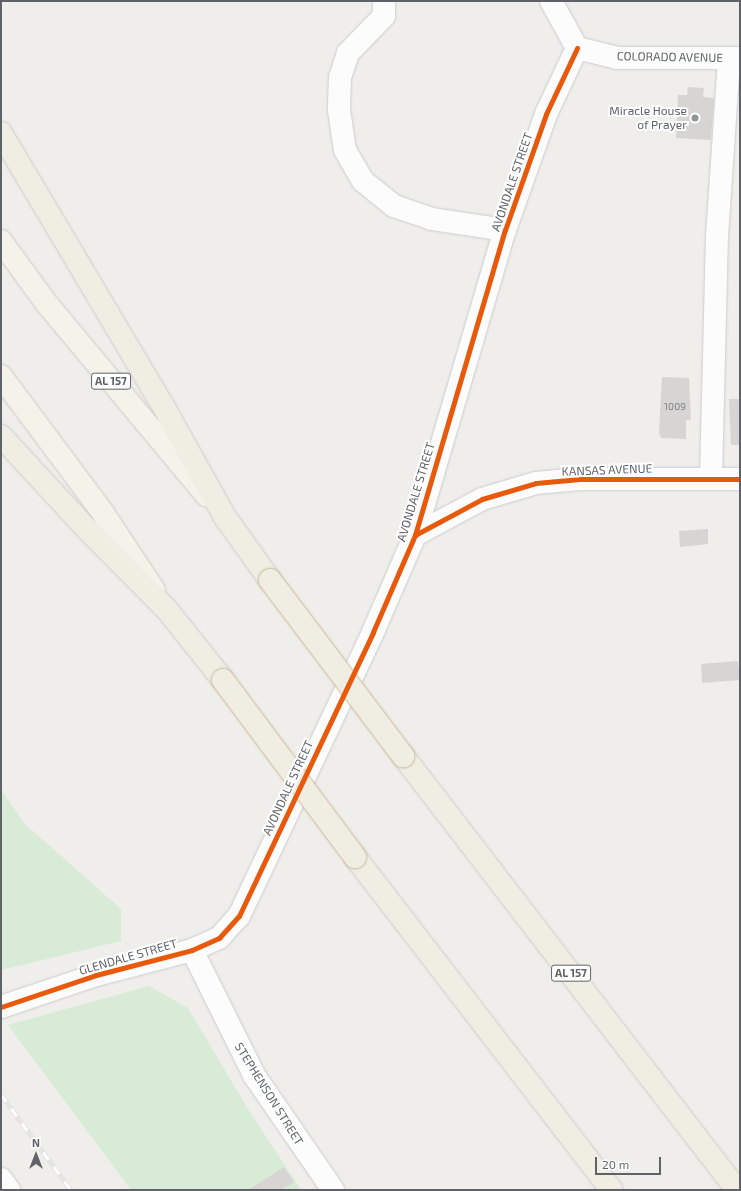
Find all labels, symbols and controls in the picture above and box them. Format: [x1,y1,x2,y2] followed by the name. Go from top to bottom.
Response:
[617,49,723,65] street label: COLORADO AVENUE
[609,104,687,132] place label: Miracle House of Prayer
[690,113,700,123] marker: Miracle House of Prayer
[488,131,536,233] street label: AVONDALE STREET
[90,372,132,390] road number: AL 157
[664,401,686,413] house number: 1009
[394,441,438,543] street label: AVONDALE STREET
[561,461,653,479] street label: KANSAS AVENUE
[260,738,316,838] street label: AVONDALE STREET
[77,936,179,978] street label: GLENDALE STREET
[550,964,592,982] road number: AL 157
[232,1040,306,1148] street label: STEPHENSON STREET
[16,1135,56,1175] north arrow
[32,1136,40,1149] text: N
[597,1149,663,1175] scale bar
[602,1157,629,1171] text: 20 m

